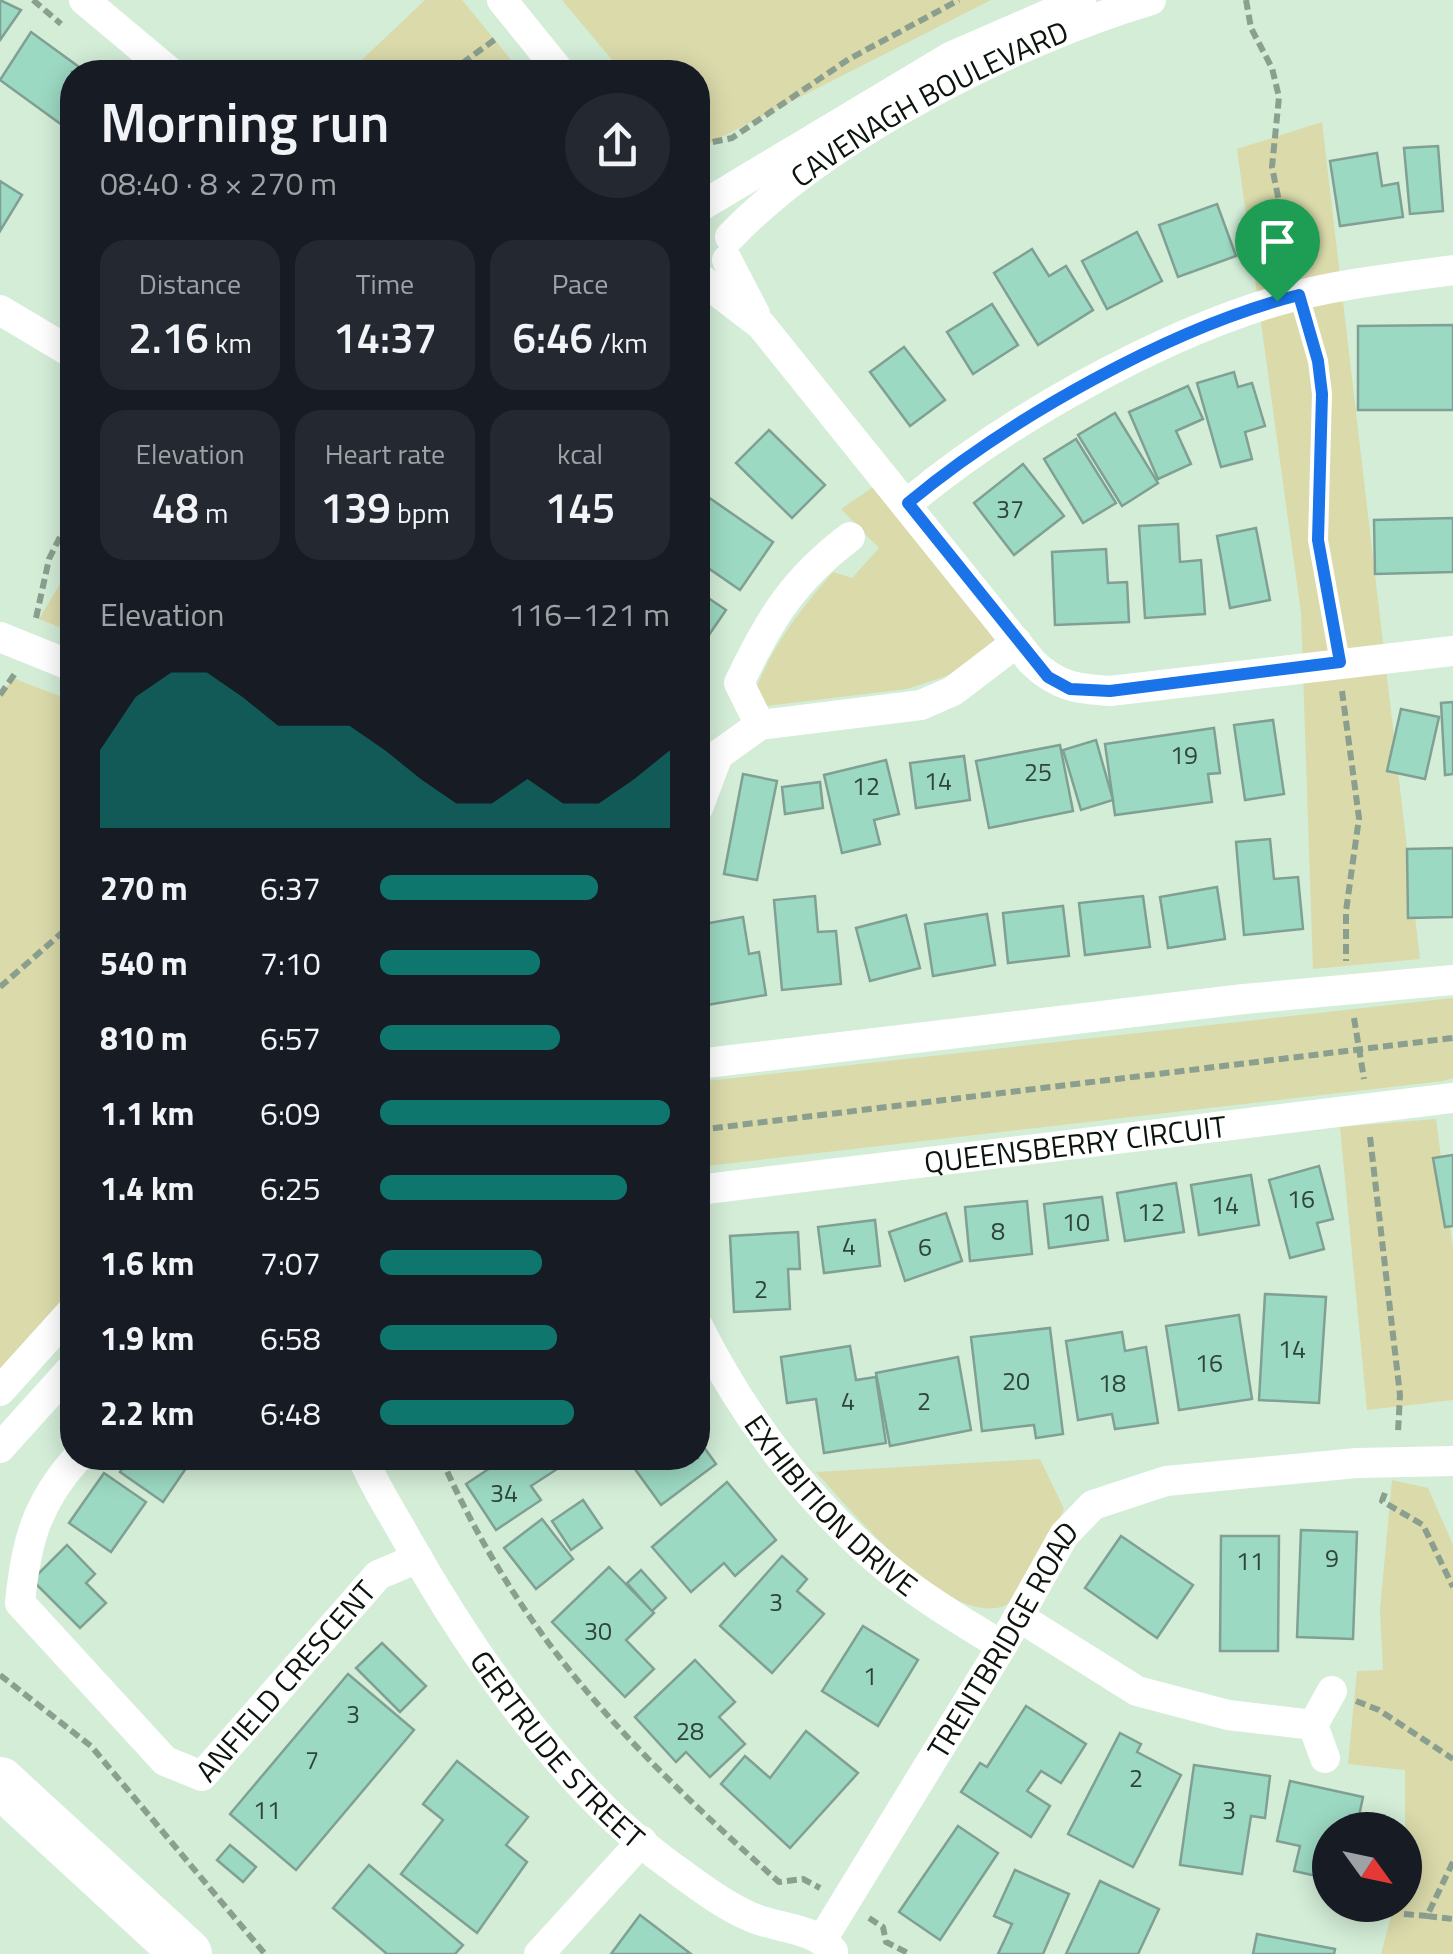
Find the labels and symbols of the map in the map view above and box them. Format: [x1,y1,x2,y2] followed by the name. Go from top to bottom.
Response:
[781,8,1075,198] street label: CAVENAGH BOULEVARD
[1235,199,1320,302] pin
[996,490,1024,528] house number: 37
[1170,736,1198,774] house number: 19
[1024,753,1052,791] house number: 25
[924,762,952,800] house number: 14
[852,767,880,805] house number: 12
[922,1103,1229,1185] street label: QUEENSBERRY CIRCUIT
[1287,1180,1315,1218] house number: 16
[1211,1186,1239,1224] house number: 14
[1137,1193,1165,1231] house number: 12
[1062,1203,1090,1241] house number: 10
[991,1212,1005,1250] house number: 8
[842,1227,856,1265] house number: 4
[918,1228,932,1266] house number: 6
[754,1270,768,1308] house number: 2
[1278,1330,1306,1368] house number: 14
[1195,1344,1223,1382] house number: 16
[1002,1362,1030,1400] house number: 20
[1098,1364,1126,1402] house number: 18
[841,1382,855,1420] house number: 4
[917,1382,931,1420] house number: 2
[733,1405,927,1607] street label: EXHIBITION DRIVE
[490,1474,518,1512] house number: 34
[915,1510,1089,1767] street label: TRENTBRIDGE ROAD
[1325,1539,1339,1577] house number: 9
[1236,1542,1264,1580] house number: 11
[184,1570,387,1792] street label: ANFIELD CRESCENT
[769,1583,783,1621] house number: 3
[584,1612,612,1650] house number: 30
[459,1641,655,1860] street label: GERTRUDE STREET
[863,1657,877,1695] house number: 1
[346,1695,360,1733] house number: 3
[676,1712,704,1750] house number: 28
[305,1741,319,1779] house number: 7
[1129,1759,1143,1797] house number: 2
[253,1791,281,1829] house number: 11
[1222,1791,1236,1829] house number: 3
[1312,1812,1422,1922] north arrow

